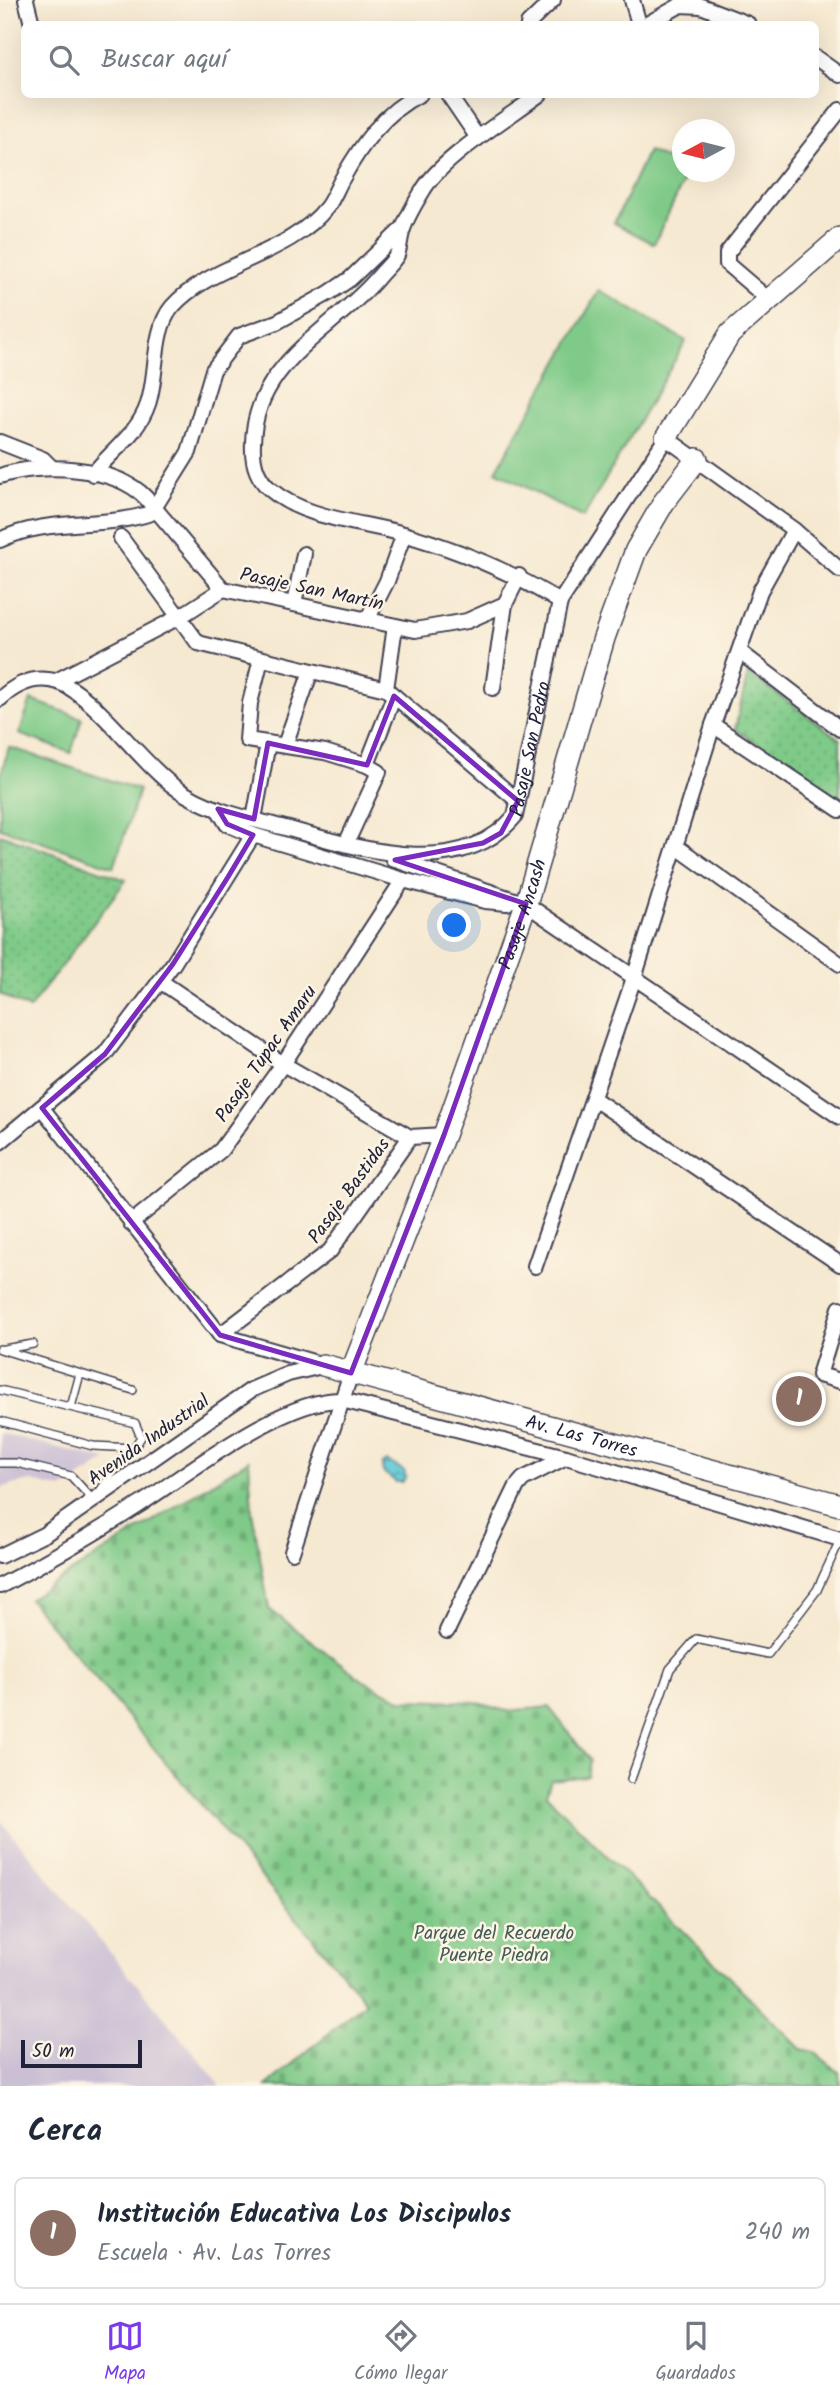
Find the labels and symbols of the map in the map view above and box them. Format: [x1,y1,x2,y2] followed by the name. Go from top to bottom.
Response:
[672,119,735,182] north arrow
[237,560,386,620] street label: Pasaje San Martín
[502,679,560,819] street label: Pasaje San Pedro
[491,856,555,974] street label: Pasaje Ancash
[437,908,471,942] your location
[208,979,325,1129] street label: Pasaje Tupac Amaru
[301,1132,398,1250] street label: Pasaje Bastidas
[776,1373,822,1425] pin: 1
[82,1387,217,1494] street label: Avenida Industrial
[522,1407,640,1466] street label: Av. Las Torres
[414,1919,574,1971] park label: Parque del Recuerdo Puente Piedra
[21,2037,142,2069] scale bar

